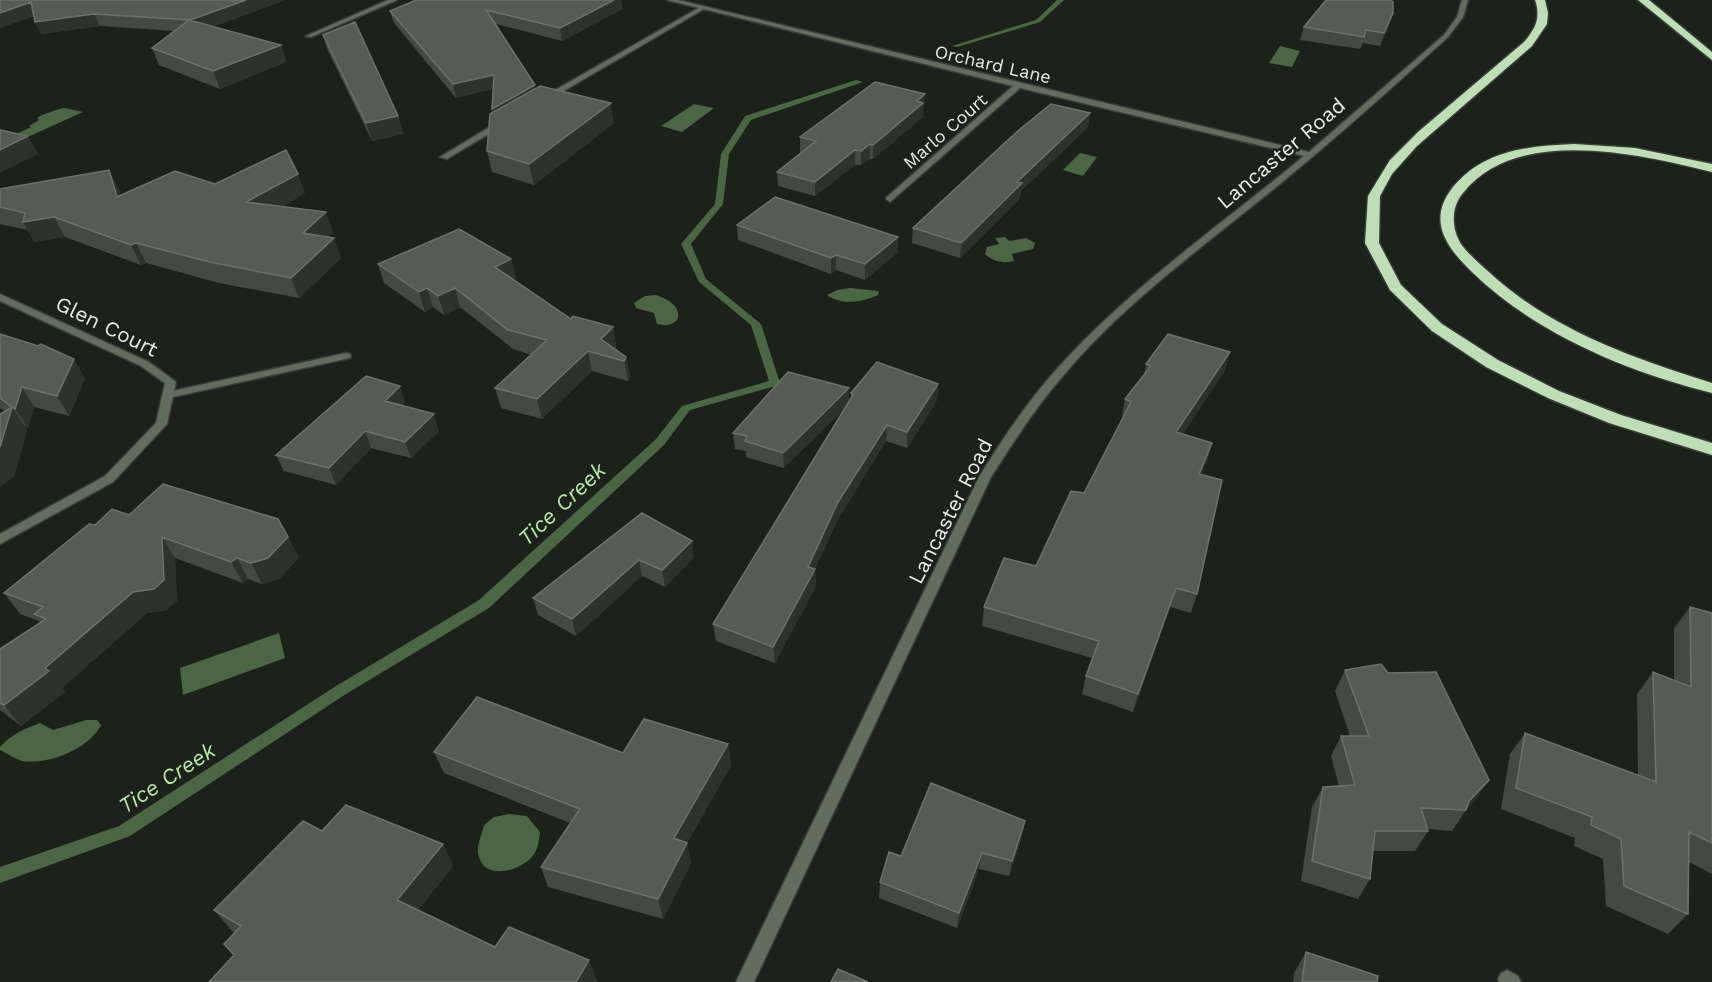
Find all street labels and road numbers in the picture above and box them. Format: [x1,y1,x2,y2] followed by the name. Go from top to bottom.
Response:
[933,40,1053,88] street label: Orchard Lane
[899,89,991,173] street label: Marlo Court
[1212,92,1350,214] street label: Lancaster Road
[52,291,162,362] street label: Glen Court
[903,434,997,588] street label: Lancaster Road

